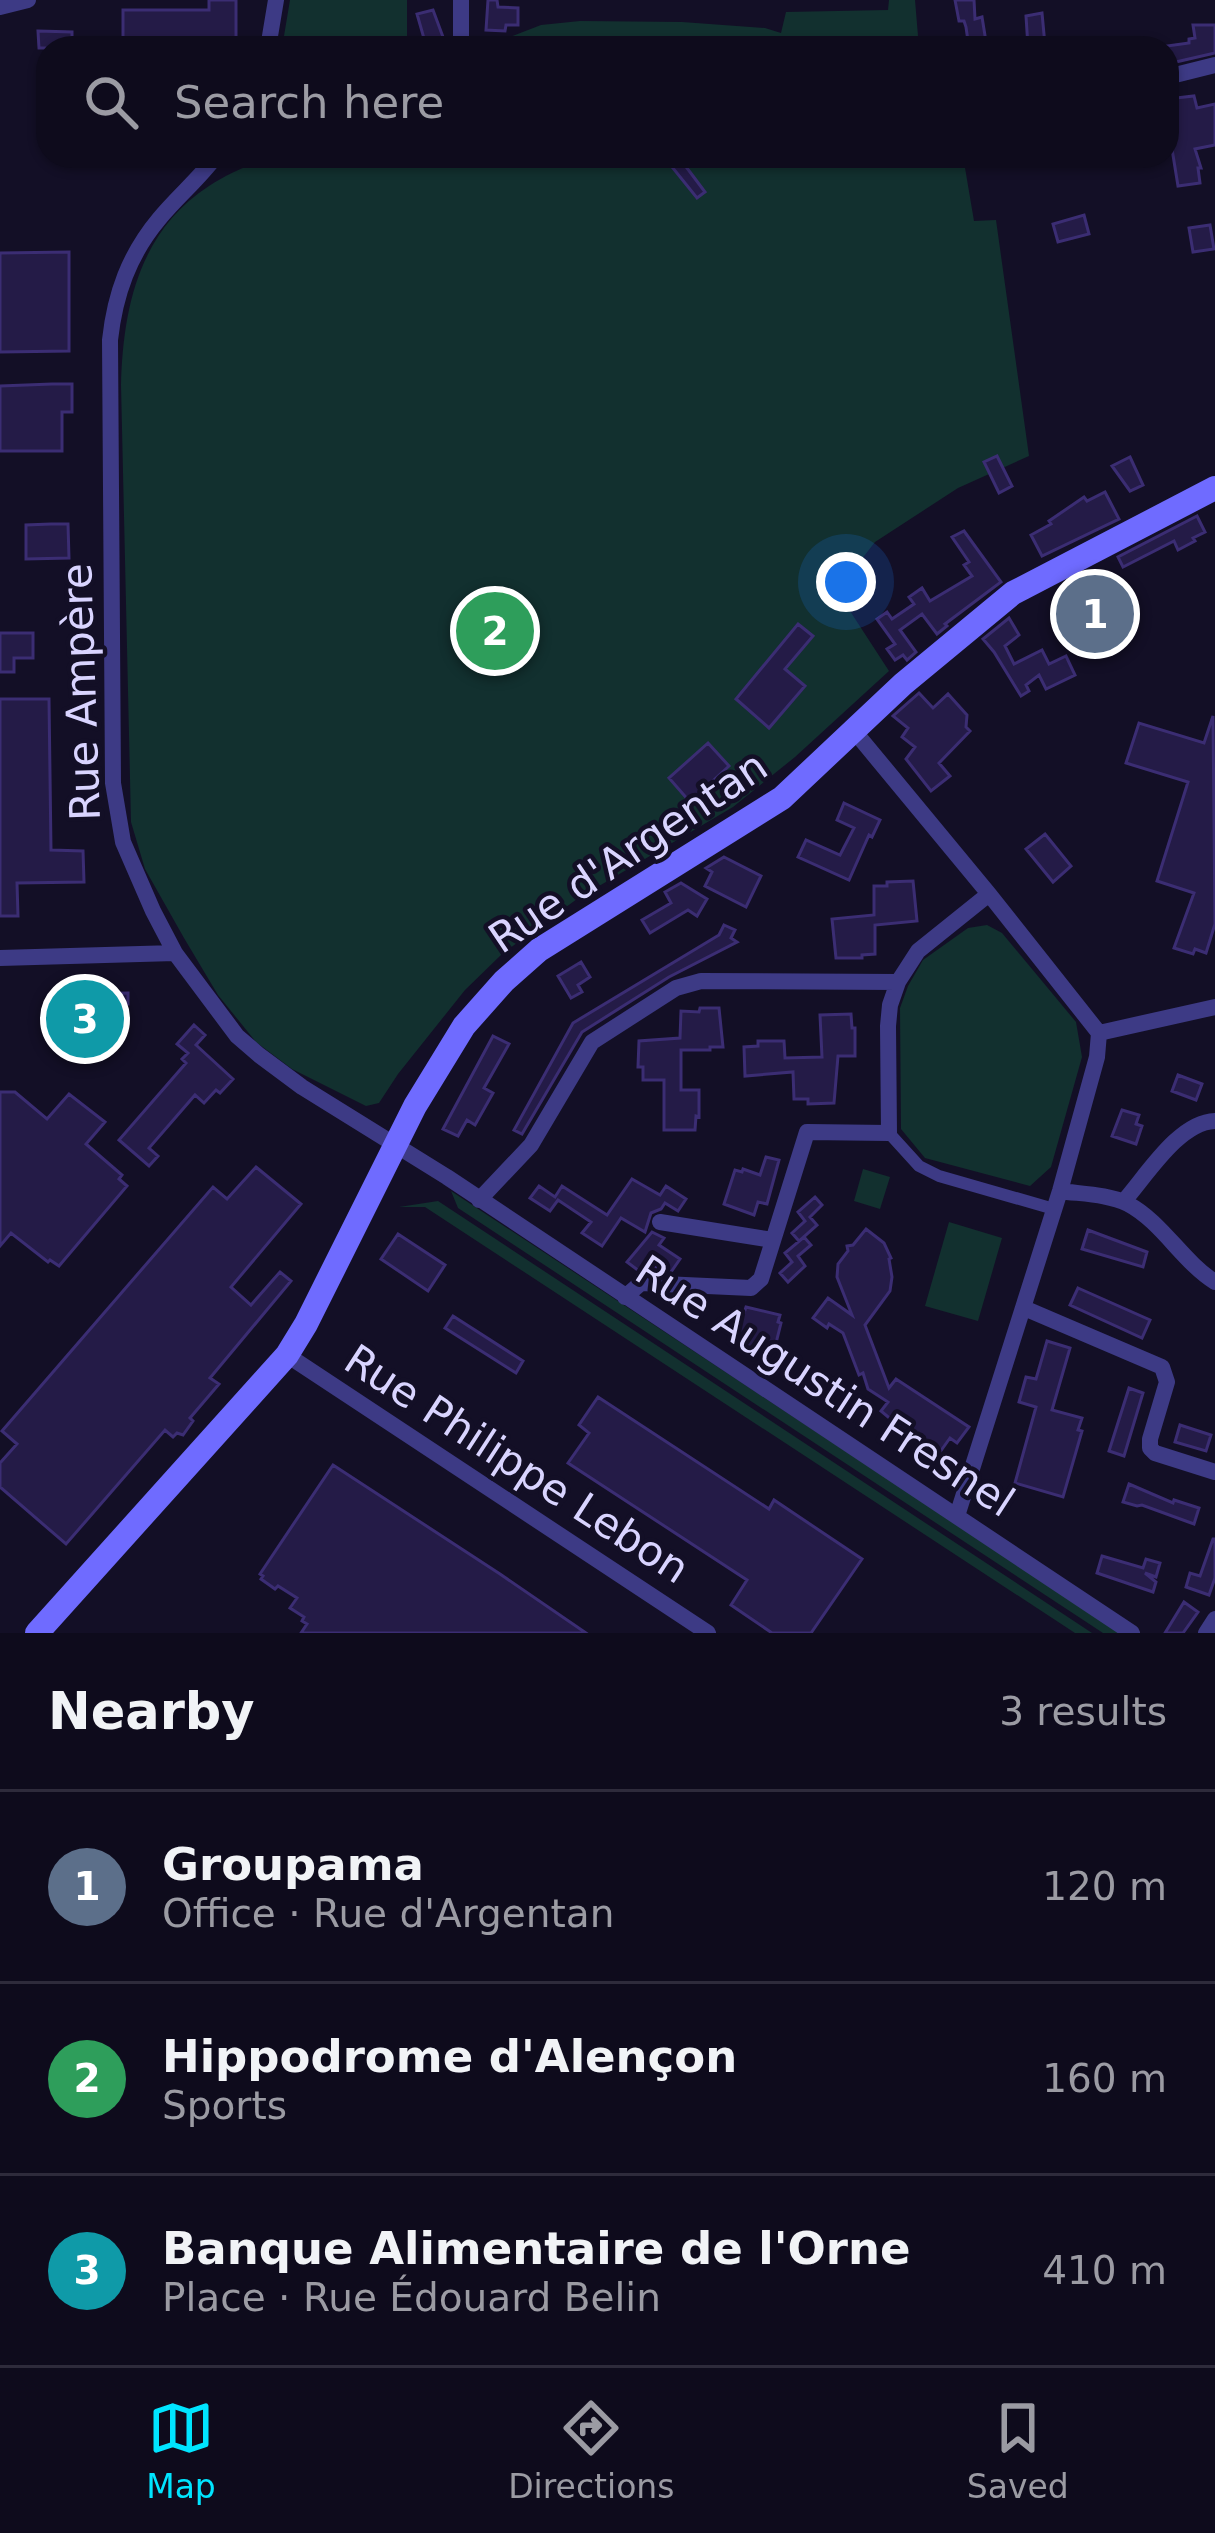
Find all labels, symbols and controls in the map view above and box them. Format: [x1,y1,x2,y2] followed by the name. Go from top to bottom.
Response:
[36,36,1179,168] search box
[78,69,144,135] icon: search
[174,76,444,129] text: Search here
[816,552,876,612] your location
[52,563,110,821] street label: Rue Ampère
[1056,569,1134,659] pin: 1
[456,586,534,676] pin: 2
[480,741,776,963] street label: Rue d'Argentan
[46,974,124,1064] pin: 3
[627,1245,1023,1527] street label: Rue Augustin Fresnel
[336,1335,698,1593] street label: Rue Philippe Lebon
[48,1682,255,1741] text: Nearby
[999,1689,1167,1734] text: 3 results
[162,1838,424,1891] text: Groupama
[73,1864,101,1909] text: 1
[1042,1864,1167,1909] text: 120 m
[162,1891,614,1936] text: Office · Rue d'Argentan
[162,2030,737,2083] text: Hippodrome d'Alençon
[73,2056,101,2101] text: 2
[1042,2056,1167,2101] text: 160 m
[162,2083,287,2128] text: Sports
[162,2222,911,2275] text: Banque Alimentaire de l'Orne
[73,2248,101,2293] text: 3
[1042,2248,1167,2293] text: 410 m
[162,2275,661,2320] text: Place · Rue Édouard Belin
[146,2395,216,2506] tab: Map
[508,2395,674,2506] tab: Directions
[967,2395,1069,2506] tab: Saved

